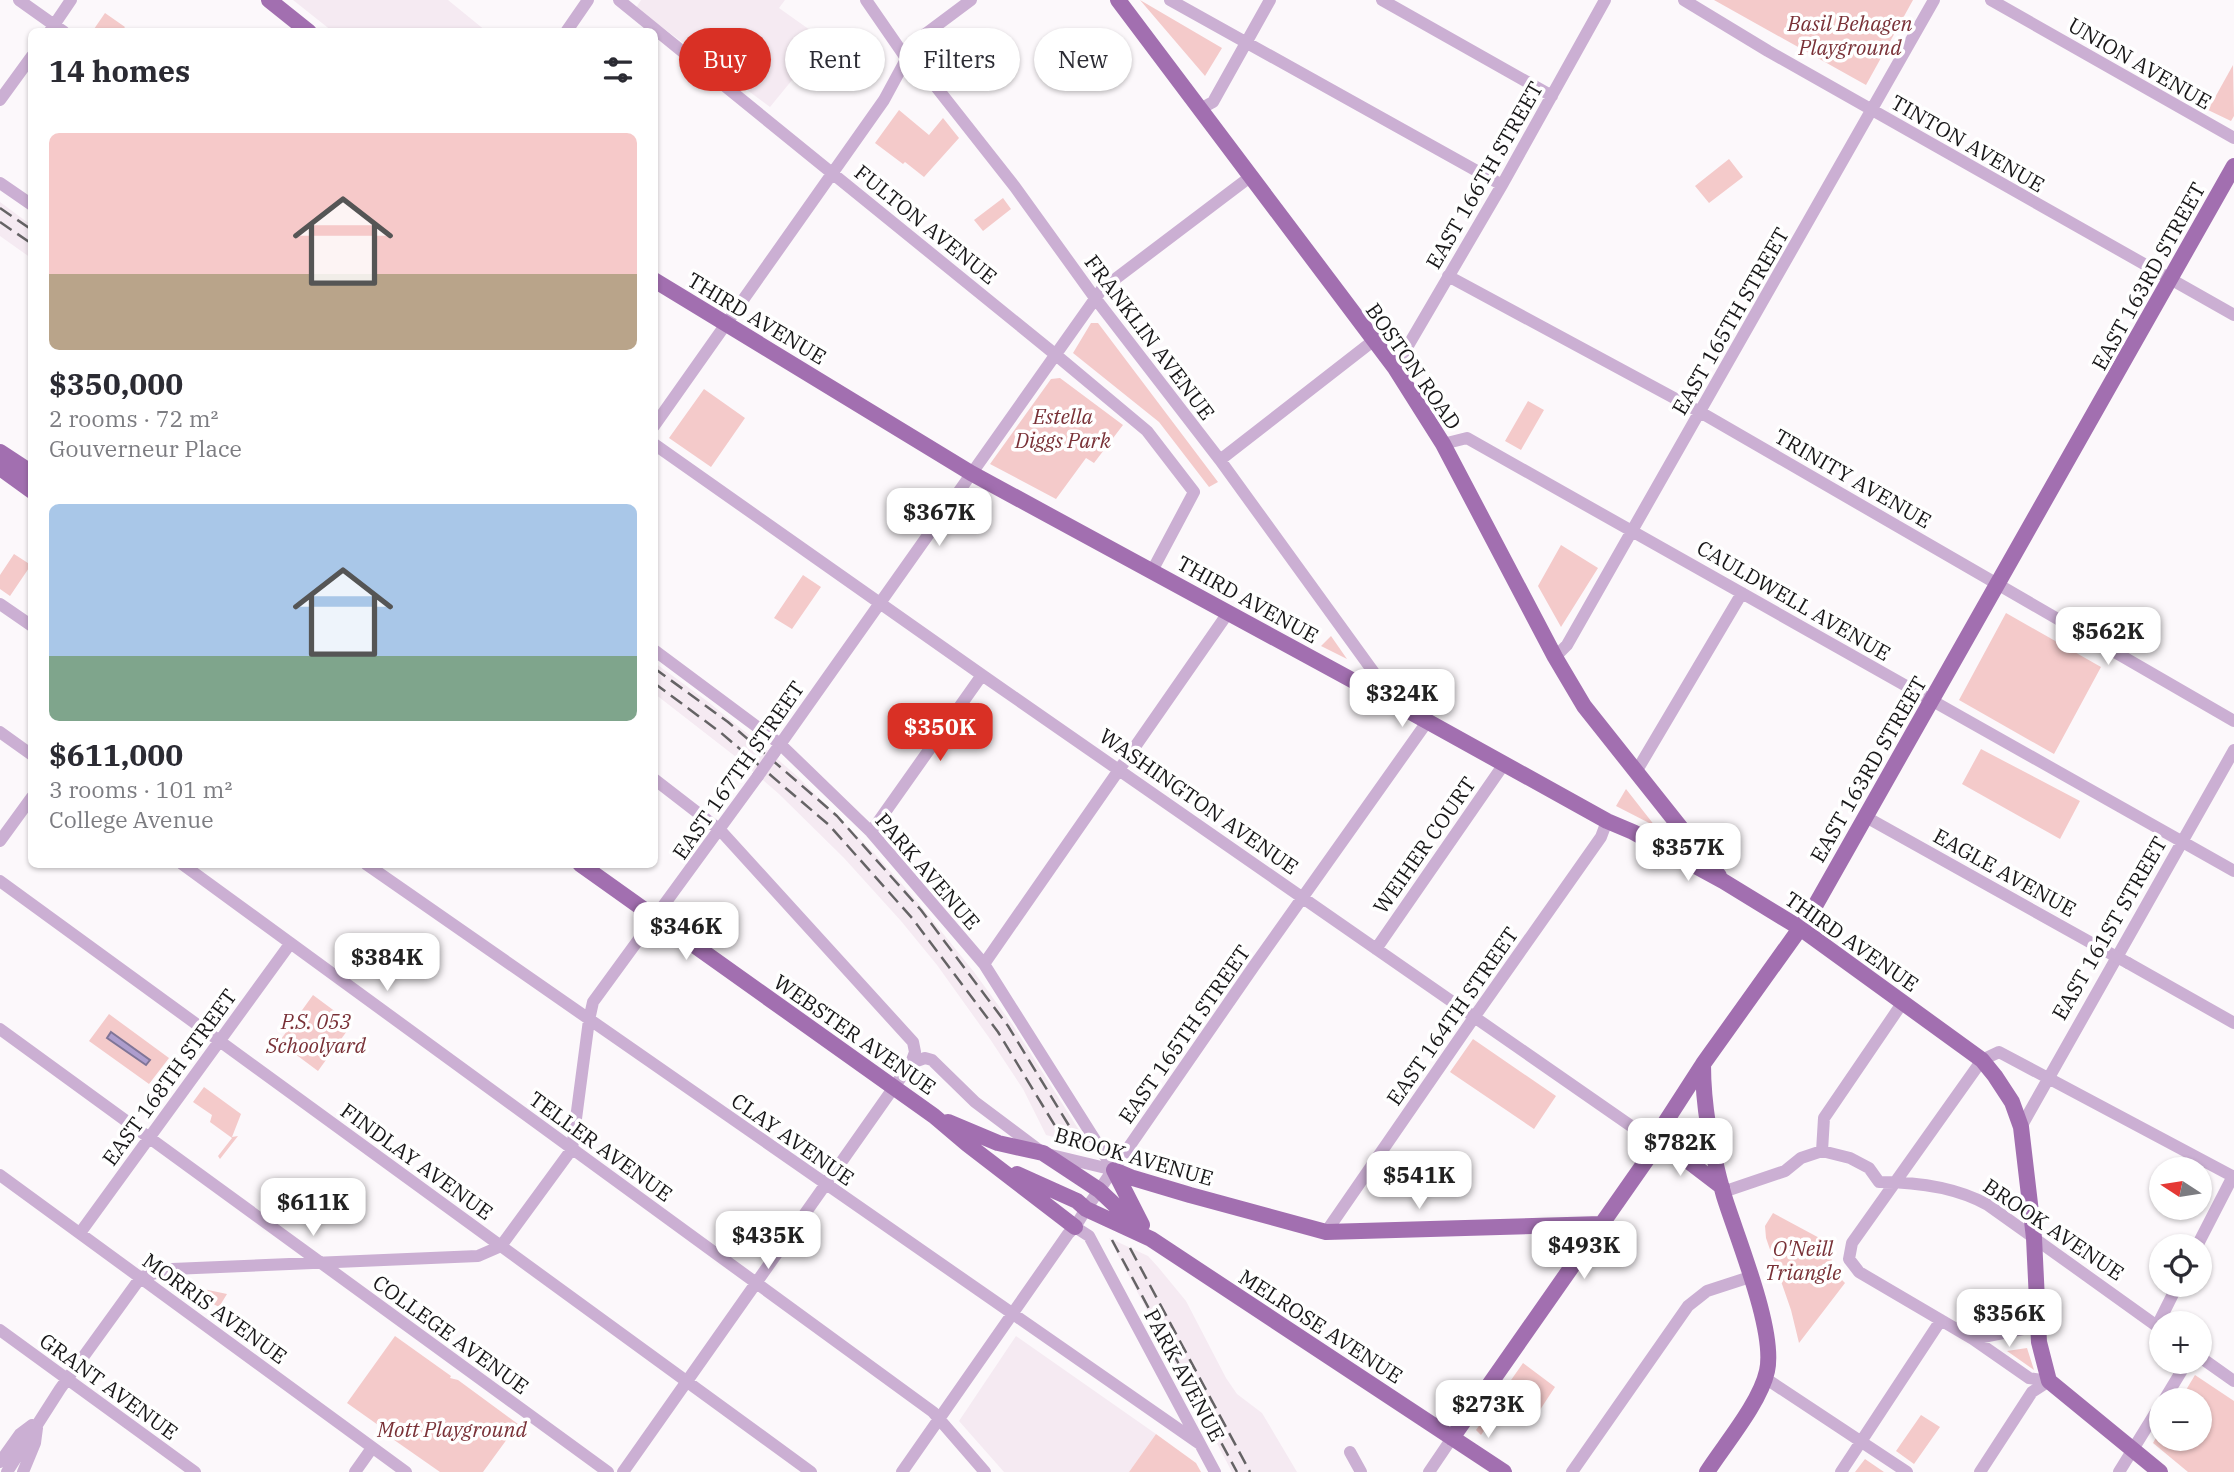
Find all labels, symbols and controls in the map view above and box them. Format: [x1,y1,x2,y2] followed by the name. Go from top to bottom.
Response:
[1787,9,1913,61] park label: Basil Behagen Playground
[2063,11,2217,115] street label: UNION AVENUE
[679,28,771,91] chip: Buy
[785,28,885,91] chip: Rent
[899,28,1020,91] chip: Filters
[1034,28,1132,91] chip: New
[49,51,190,90] text: 14 homes
[599,51,637,89] icon: filters
[1419,76,1549,274] street label: EAST 166TH STREET
[1886,88,2050,198] street label: TINTON AVENUE
[849,158,1003,290] street label: FULTON AVENUE
[2085,177,2211,375] street label: EAST 163RD STREET
[280,178,406,304] icon: home
[1665,222,1795,420] street label: EAST 165TH STREET
[1079,249,1221,425] street label: FRANKLIN AVENUE
[682,265,832,371] street label: THIRD AVENUE
[1360,297,1468,435] street label: BOSTON ROAD
[49,364,183,403] text: $350,000
[1014,402,1112,454] park label: Estella Diggs Park
[49,403,219,433] text: 2 rooms · 72 m²
[1769,422,1937,534] street label: TRINITY AVENUE
[49,433,242,463] text: Gouverneur Place
[890,489,988,548] pin: $367K
[903,496,975,526] text: $367K
[1692,533,1896,667] street label: CAULDWELL AVENUE
[280,549,406,675] icon: home
[1172,549,1324,649] street label: THIRD AVENUE
[2059,608,2157,667] pin: $562K
[2072,615,2144,645] text: $562K
[1353,670,1451,729] pin: $324K
[1803,671,1933,867] street label: EAST 163RD STREET
[666,675,810,865] street label: EAST 167TH STREET
[1366,677,1438,707] text: $324K
[891,704,989,763] pin: $350K
[904,711,976,741] text: $350K
[1094,722,1304,880] street label: WASHINGTON AVENUE
[49,735,183,774] text: $611,000
[1366,771,1482,919] street label: WEIHER COURT
[49,774,232,804] text: 3 rooms · 101 m²
[49,804,214,834] text: College Avenue
[869,807,987,935] street label: PARK AVENUE
[1929,821,2081,923] street label: EAGLE AVENUE
[1639,824,1737,883] pin: $357K
[1652,831,1724,861] text: $357K
[2045,831,2173,1025] street label: EAST 161ST STREET
[1780,884,1924,998] street label: THIRD AVENUE
[637,902,735,962] pin: $346K
[650,910,722,940] text: $346K
[1380,921,1524,1111] street label: EAST 164TH STREET
[338,934,436,993] pin: $384K
[1112,939,1256,1129] street label: EAST 165TH STREET
[351,941,423,971] text: $384K
[768,967,942,1101] street label: WEBSTER AVENUE
[95,983,243,1171] street label: EAST 168TH STREET
[265,1007,367,1059] park label: P.S. 053 Schoolyard
[524,1085,678,1207] street label: TELLER AVENUE
[726,1086,860,1192] street label: CLAY AVENUE
[335,1096,499,1226] street label: FINDLAY AVENUE
[1631,1118,1729,1178] pin: $782K
[1051,1120,1217,1192] street label: BROOK AVENUE
[1644,1126,1716,1156] text: $782K
[1370,1152,1468,1211] pin: $541K
[2149,1157,2212,1220] north arrow
[2149,1157,2212,1451] map controls
[1383,1159,1455,1189] text: $541K
[1978,1172,2130,1286] street label: BROOK AVENUE
[264,1178,362,1238] pin: $611K
[277,1186,349,1216] text: $611K
[719,1212,817,1271] pin: $435K
[732,1219,804,1249] text: $435K
[1535,1222,1633,1281] pin: $493K
[1548,1229,1620,1259] text: $493K
[1765,1234,1842,1286] park label: O'Neill Triangle
[2149,1234,2212,1297] button: locate
[137,1246,293,1370] street label: MORRIS AVENUE
[1234,1263,1408,1389] street label: MELROSE AVENUE
[367,1268,535,1400] street label: COLLEGE AVENUE
[1960,1290,2058,1349] pin: $356K
[1973,1297,2045,1327] text: $356K
[1138,1304,1232,1446] street label: PARK AVENUE
[2149,1311,2212,1374] button: +
[34,1326,184,1446] street label: GRANT AVENUE
[1439,1380,1537,1440] pin: $273K
[1452,1388,1524,1418] text: $273K
[2149,1388,2212,1451] button: −
[376,1415,527,1443] park label: Mott Playground

